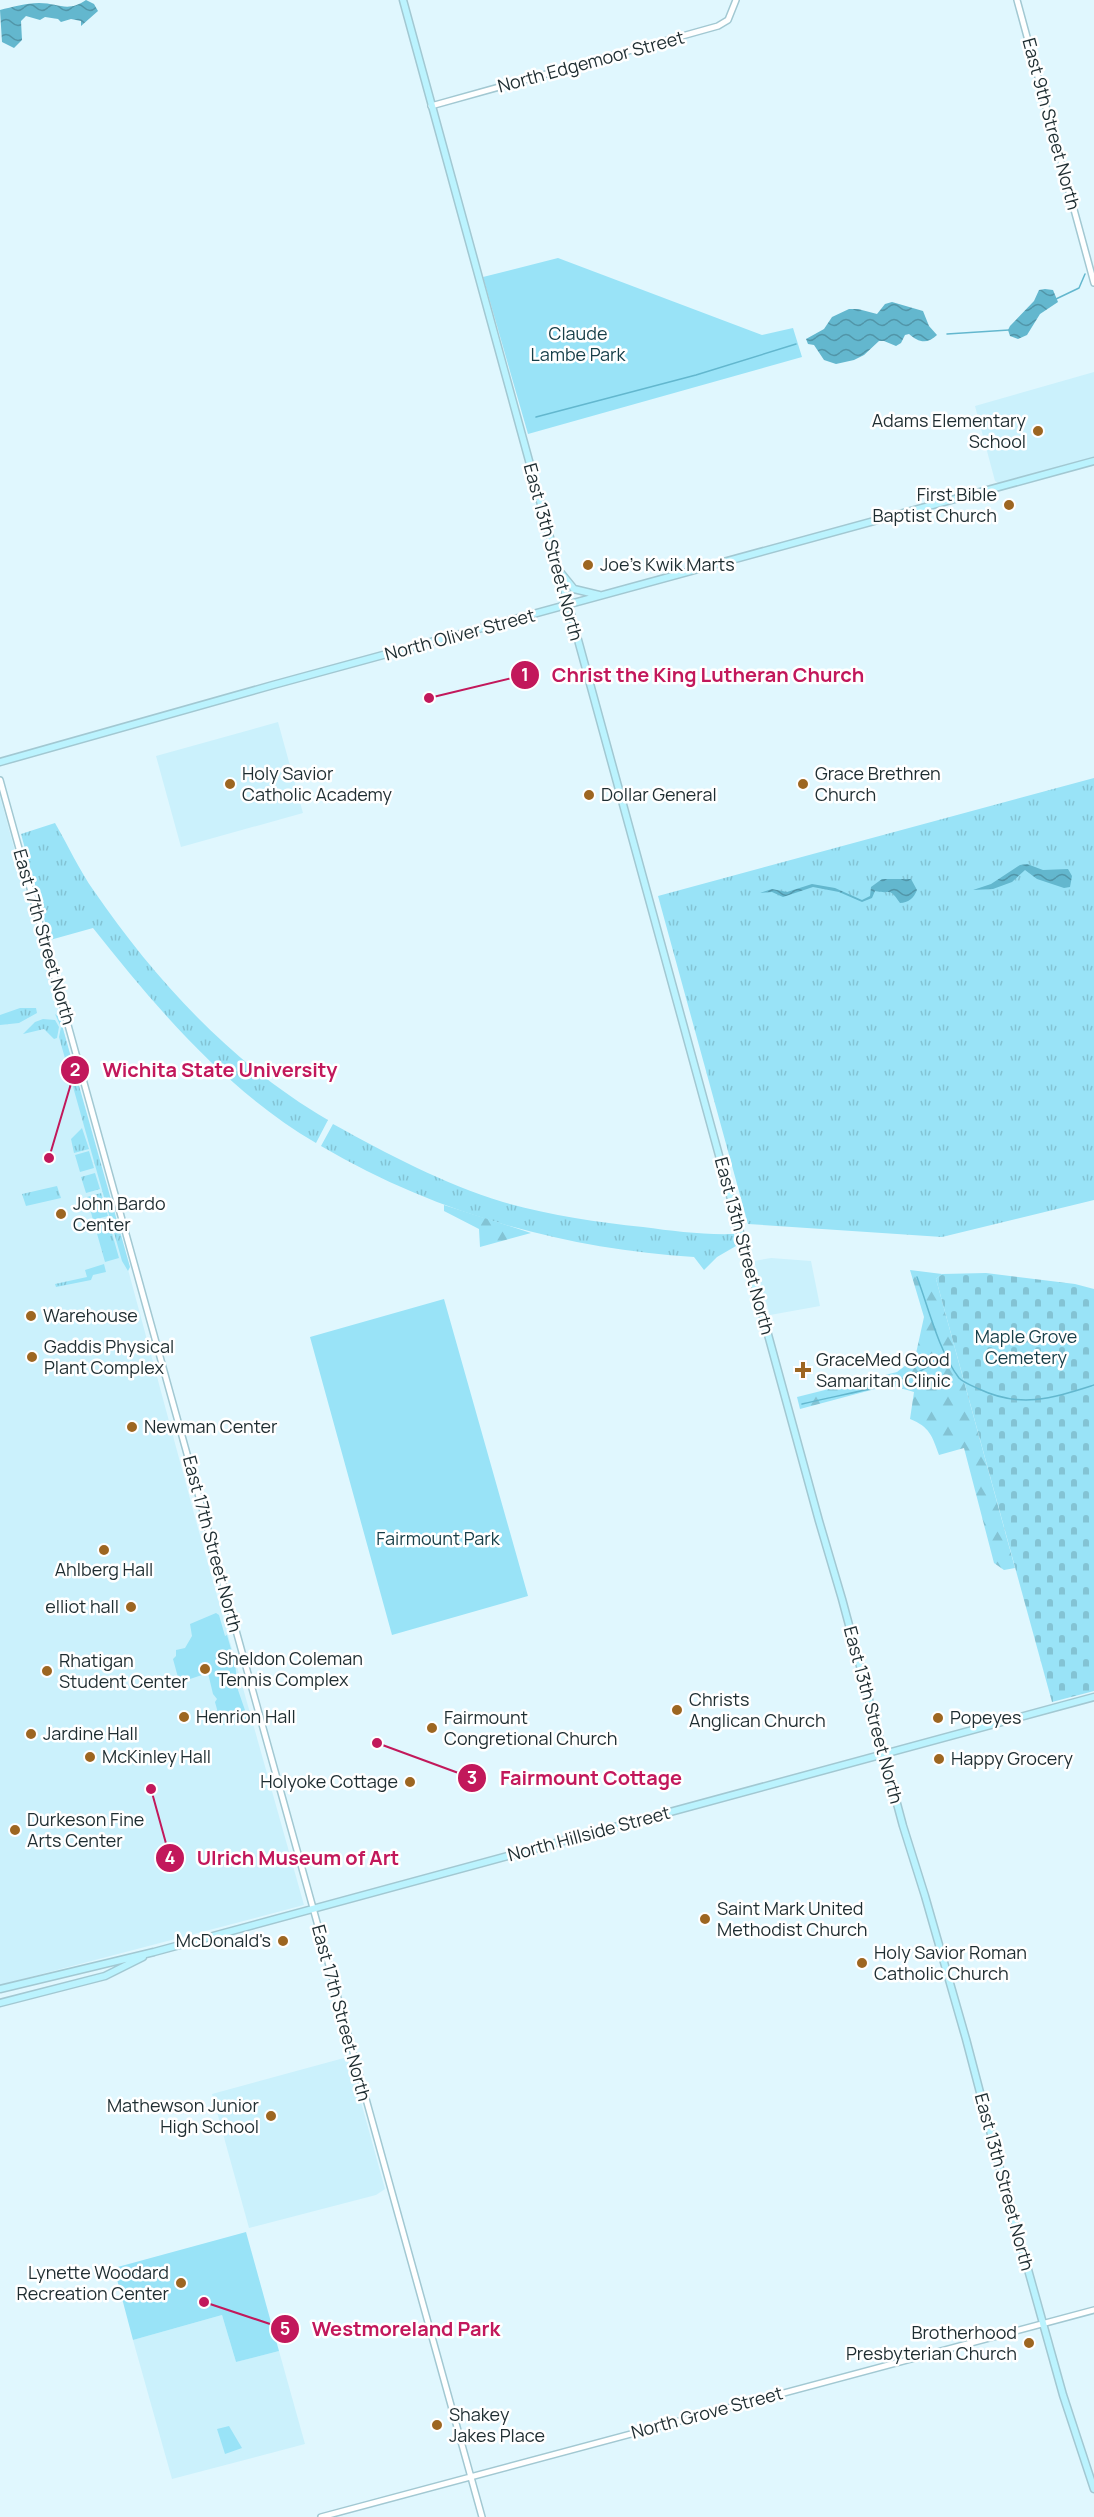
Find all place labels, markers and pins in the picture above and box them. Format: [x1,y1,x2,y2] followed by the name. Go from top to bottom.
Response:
[872,408,1026,453] place label: Adams Elementary School
[1031,424,1045,438] marker: Adams Elementary School
[872,482,997,527] place label: First Bible Baptist Church
[1002,498,1016,512] marker: First Bible Baptist Church
[600,552,735,576] place label: Joe's Kwik Marts
[581,558,595,572] marker: Joe's Kwik Marts
[510,656,877,694] callout: Christ the King Lutheran Church
[242,761,393,806] place label: Holy Savior Catholic Academy
[815,761,941,806] place label: Grace Brethren Church
[223,777,237,791] marker: Holy Savior Catholic Academy
[796,777,810,791] marker: Grace Brethren Church
[601,782,717,806] place label: Dollar General
[582,788,596,802] marker: Dollar General
[60,1051,349,1089] callout: Wichita State University
[73,1191,166,1236] place label: John Bardo Center
[54,1207,68,1221] marker: John Bardo Center
[43,1303,138,1327] place label: Warehouse
[24,1309,38,1323] marker: Warehouse
[44,1334,174,1379] place label: Gaddis Physical Plant Complex
[816,1347,951,1392] place label: GraceMed Good Samaritan Clinic
[25,1350,39,1364] marker: Gaddis Physical Plant Complex
[794,1361,812,1379] marker: GraceMed Good Samaritan Clinic
[144,1414,278,1438] place label: Newman Center
[125,1420,139,1434] marker: Newman Center
[97,1543,111,1557] marker: Ahlberg Hall
[55,1557,153,1581] place label: Ahlberg Hall
[45,1594,119,1618] place label: elliot hall
[124,1600,138,1614] marker: elliot hall
[217,1646,363,1691] place label: Sheldon Coleman Tennis Complex
[59,1648,189,1693] place label: Rhatigan Student Center
[198,1662,212,1676] marker: Sheldon Coleman Tennis Complex
[40,1664,54,1678] marker: Rhatigan Student Center
[689,1687,826,1732] place label: Christs Anglican Church
[670,1703,684,1717] marker: Christs Anglican Church
[196,1704,296,1728] place label: Henrion Hall
[444,1705,618,1750] place label: Fairmount Congretional Church
[950,1705,1022,1729] place label: Popeyes
[177,1710,191,1724] marker: Henrion Hall
[931,1711,945,1725] marker: Popeyes
[43,1721,138,1745] place label: Jardine Hall
[425,1721,439,1735] marker: Fairmount Congretional Church
[24,1727,38,1741] marker: Jardine Hall
[102,1744,211,1768] place label: McKinley Hall
[951,1746,1074,1770] place label: Happy Grocery
[83,1750,97,1764] marker: McKinley Hall
[932,1752,946,1766] marker: Happy Grocery
[457,1759,694,1797] callout: Fairmount Cottage
[260,1769,398,1793] place label: Holyoke Cottage
[403,1775,417,1789] marker: Holyoke Cottage
[27,1807,144,1852] place label: Durkeson Fine Arts Center
[8,1823,22,1837] marker: Durkeson Fine Arts Center
[155,1839,412,1877] callout: Ulrich Museum of Art
[717,1896,868,1941] place label: Saint Mark United Methodist Church
[698,1912,712,1926] marker: Saint Mark United Methodist Church
[176,1928,271,1952] place label: McDonald's
[276,1934,290,1948] marker: McDonald's
[874,1940,1027,1985] place label: Holy Savior Roman Catholic Church
[855,1956,869,1970] marker: Holy Savior Roman Catholic Church
[107,2093,260,2138] place label: Mathewson Junior High School
[264,2109,278,2123] marker: Mathewson Junior High School
[16,2260,170,2305] place label: Lynette Woodard Recreation Center
[174,2276,188,2290] marker: Lynette Woodard Recreation Center
[270,2310,512,2348] callout: Westmoreland Park
[846,2320,1017,2365] place label: Brotherhood Presbyterian Church
[1022,2336,1036,2350] marker: Brotherhood Presbyterian Church
[449,2402,545,2447] place label: Shakey Jakes Place
[430,2418,444,2432] marker: Shakey Jakes Place

